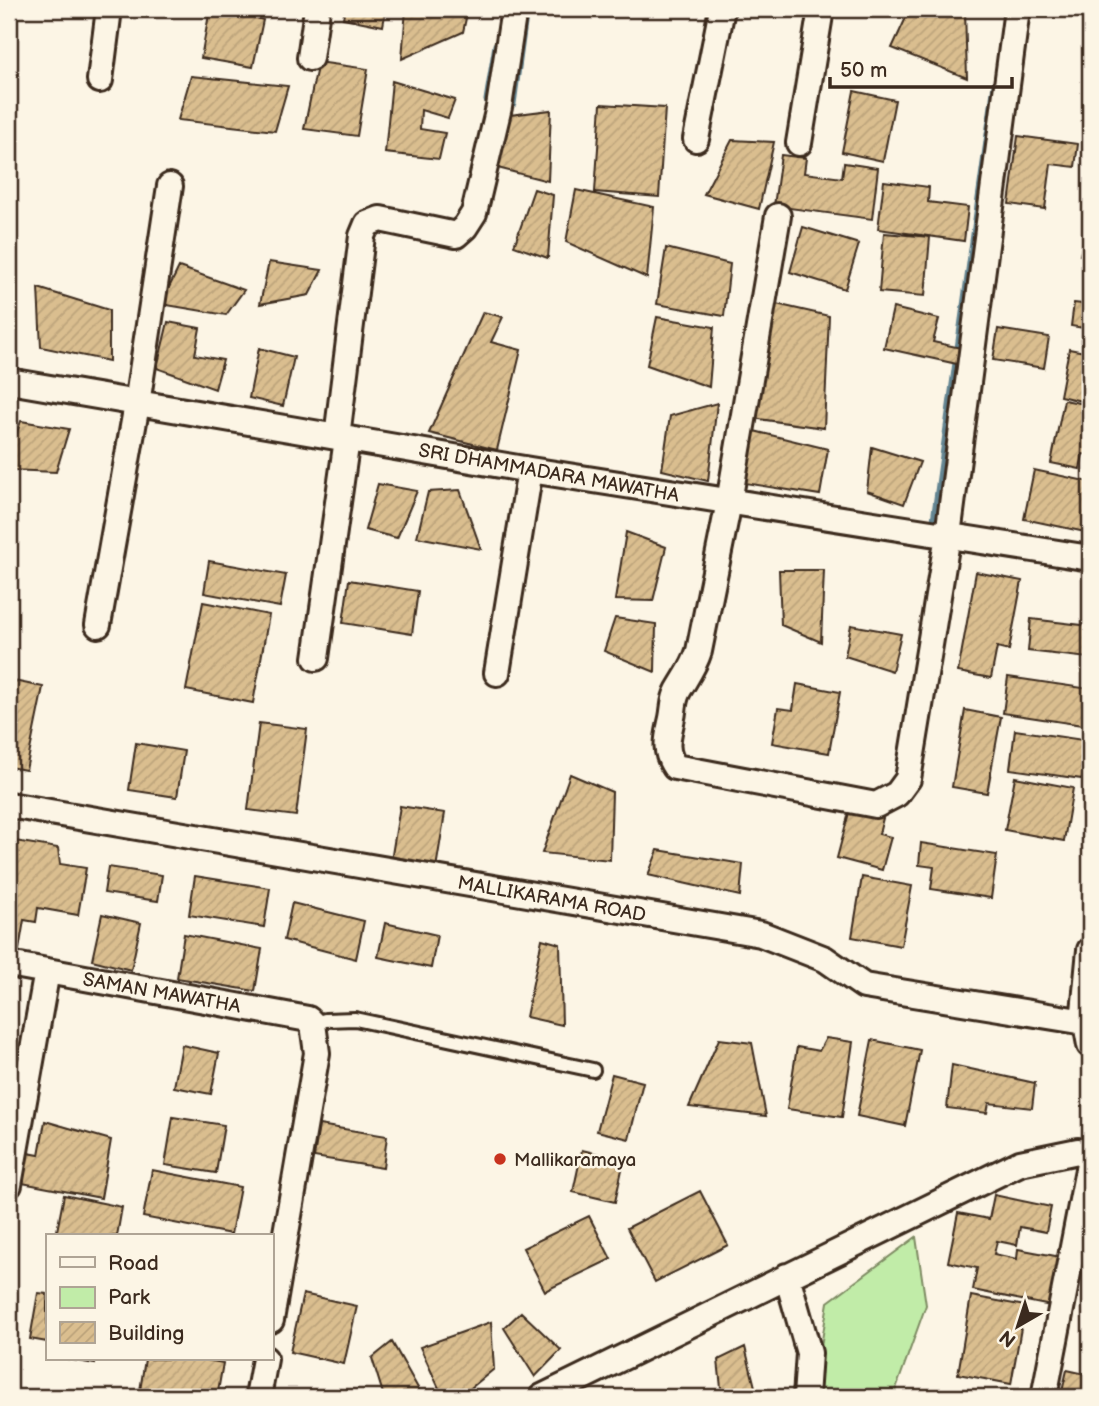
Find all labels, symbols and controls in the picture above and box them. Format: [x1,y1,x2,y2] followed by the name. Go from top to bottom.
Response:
[830,46,1012,90] scale bar
[840,58,887,83] text: 50 m
[417,439,681,508] street label: SRI DHAMMADARA MAWATHA
[456,872,648,927] street label: MALLIKARAMA ROAD
[81,968,243,1019] street label: SAMAN MAWATHA
[514,1149,636,1172] place label: Mallikaramaya
[492,1151,508,1167] marker: Mallikaramaya
[46,1234,273,1360] legend
[108,1251,159,1276] text: Road
[108,1285,151,1310] text: Park
[984,1290,1054,1360] north arrow
[108,1321,184,1346] text: Building
[995,1325,1021,1351] text: N

